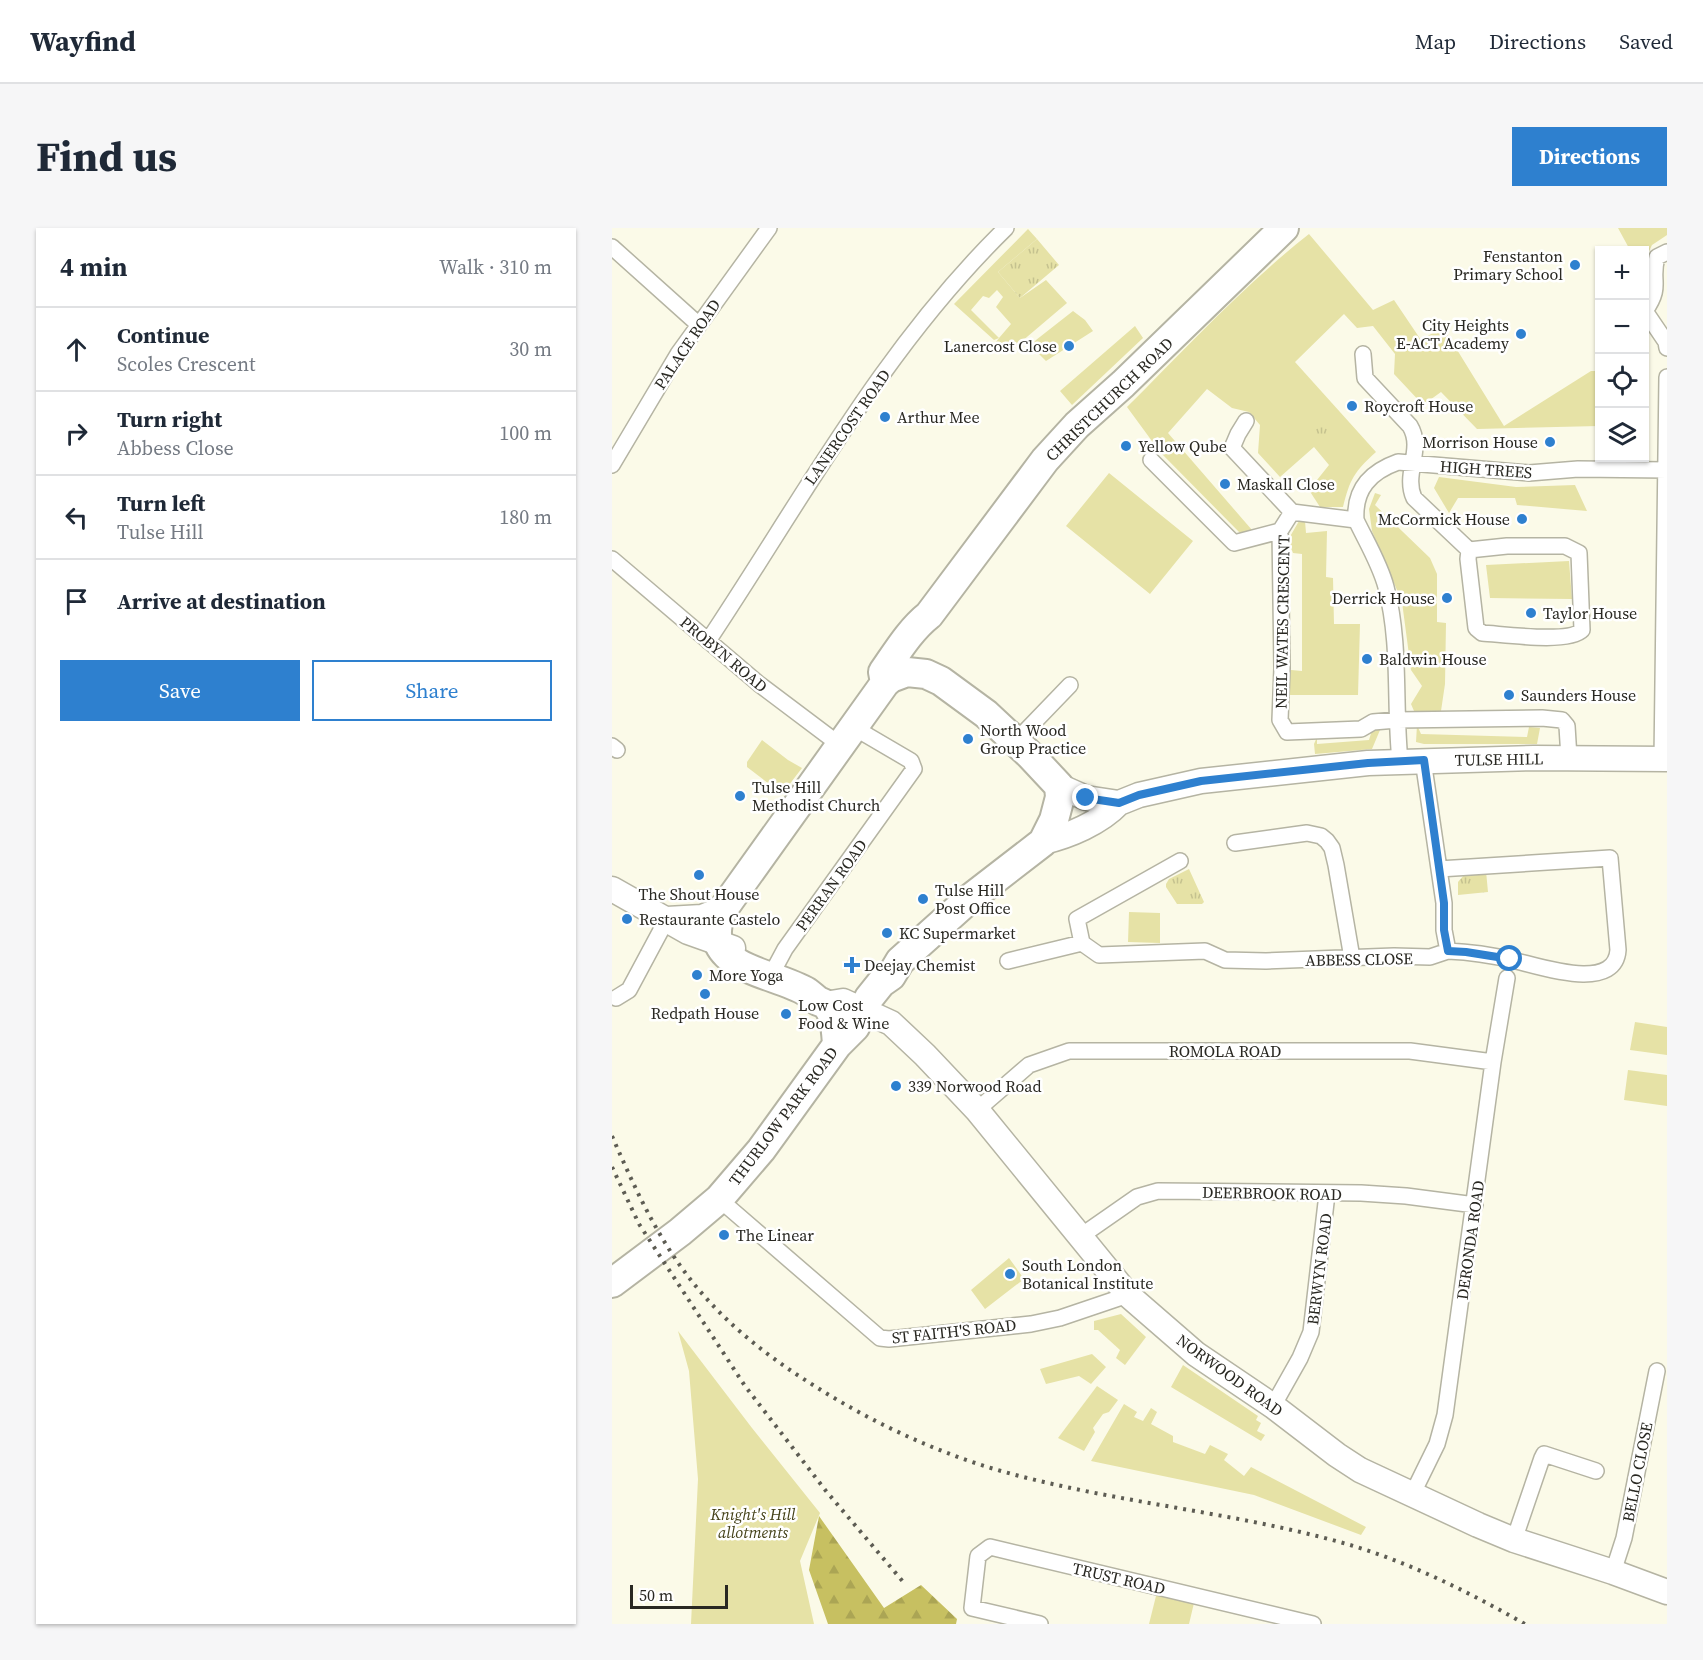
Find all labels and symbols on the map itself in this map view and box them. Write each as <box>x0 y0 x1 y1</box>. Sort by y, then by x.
place label: Fenstanton Primary School <box>1453 245 1563 285</box>
marker: Fenstanton Primary School <box>1568 258 1582 272</box>
street label: PALACE ROAD <box>649 295 725 393</box>
place label: City Heights E-ACT Academy <box>1396 314 1510 354</box>
marker: City Heights E-ACT Academy <box>1514 327 1528 341</box>
street label: CHRISTCHURCH ROAD <box>1040 332 1178 466</box>
place label: Lanercost Close <box>944 335 1057 357</box>
marker: Lanercost Close <box>1062 339 1076 353</box>
street label: LANERCOST ROAD <box>799 365 895 489</box>
place label: Roycroft House <box>1364 395 1473 417</box>
marker: Roycroft House <box>1345 399 1359 413</box>
place label: Arthur Mee <box>897 406 980 428</box>
marker: Arthur Mee <box>878 410 892 424</box>
place label: Morrison House <box>1422 431 1538 453</box>
place label: Yellow Qube <box>1138 435 1227 457</box>
marker: Morrison House <box>1543 435 1557 449</box>
marker: Yellow Qube <box>1119 439 1133 453</box>
street label: HIGH TREES <box>1439 455 1533 483</box>
place label: Maskall Close <box>1237 473 1335 495</box>
marker: Maskall Close <box>1218 477 1232 491</box>
place label: McCormick House <box>1378 508 1510 530</box>
marker: McCormick House <box>1515 512 1529 526</box>
street label: NEIL WATES CRESCENT <box>1269 534 1295 709</box>
place label: Derrick House <box>1332 587 1435 609</box>
marker: Derrick House <box>1440 591 1454 605</box>
place label: Taylor House <box>1543 602 1637 624</box>
marker: Taylor House <box>1524 606 1538 620</box>
street label: PROBYN ROAD <box>676 611 772 697</box>
place label: Baldwin House <box>1379 648 1487 670</box>
marker: Baldwin House <box>1360 652 1374 666</box>
place label: Saunders House <box>1521 684 1636 706</box>
marker: Saunders House <box>1502 688 1516 702</box>
place label: North Wood Group Practice <box>980 719 1086 759</box>
marker: North Wood Group Practice <box>961 732 975 746</box>
street label: TULSE HILL <box>1454 747 1544 771</box>
place label: Tulse Hill Methodist Church <box>752 776 881 816</box>
route end <box>1072 784 1098 810</box>
marker: Tulse Hill Methodist Church <box>733 789 747 803</box>
street label: PERRAN ROAD <box>790 835 872 935</box>
marker: The Shout House <box>692 868 706 882</box>
place label: Tulse Hill Post Office <box>935 879 1011 919</box>
place label: The Shout House <box>638 883 760 905</box>
marker: Tulse Hill Post Office <box>916 892 930 906</box>
place label: Restaurante Castelo <box>639 908 781 930</box>
marker: Restaurante Castelo <box>620 912 634 926</box>
place label: KC Supermarket <box>899 922 1016 944</box>
marker: KC Supermarket <box>880 926 894 940</box>
route start <box>1496 945 1522 971</box>
street label: ABBESS CLOSE <box>1305 947 1413 971</box>
place label: Deejay Chemist <box>864 954 976 976</box>
marker: Deejay Chemist <box>845 958 859 972</box>
place label: More Yoga <box>709 964 784 986</box>
marker: More Yoga <box>690 968 704 982</box>
marker: Redpath House <box>698 987 712 1001</box>
place label: Low Cost Food & Wine <box>798 994 889 1034</box>
place label: Redpath House <box>651 1002 759 1024</box>
marker: Low Cost Food & Wine <box>779 1007 793 1021</box>
street label: ROMOLA ROAD <box>1169 1040 1281 1062</box>
street label: THURLOW PARK ROAD <box>723 1042 843 1190</box>
place label: 339 Norwood Road <box>908 1075 1042 1097</box>
marker: 339 Norwood Road <box>889 1079 903 1093</box>
street label: DERONDA ROAD <box>1451 1179 1489 1301</box>
street label: DEERBROOK ROAD <box>1202 1181 1342 1205</box>
street label: BERWYN ROAD <box>1301 1212 1337 1326</box>
place label: The Linear <box>736 1224 814 1246</box>
marker: The Linear <box>717 1228 731 1242</box>
place label: South London Botanical Institute <box>1022 1254 1153 1294</box>
marker: South London Botanical Institute <box>1003 1267 1017 1281</box>
street label: ST FAITH'S ROAD <box>891 1314 1017 1348</box>
street label: NORWOOD ROAD <box>1172 1329 1288 1421</box>
street label: BELLO CLOSE <box>1617 1420 1658 1524</box>
park label: Knight's Hill allotments <box>709 1503 796 1543</box>
street label: TRUST ROAD <box>1070 1557 1168 1599</box>
scale bar <box>630 1582 728 1610</box>

